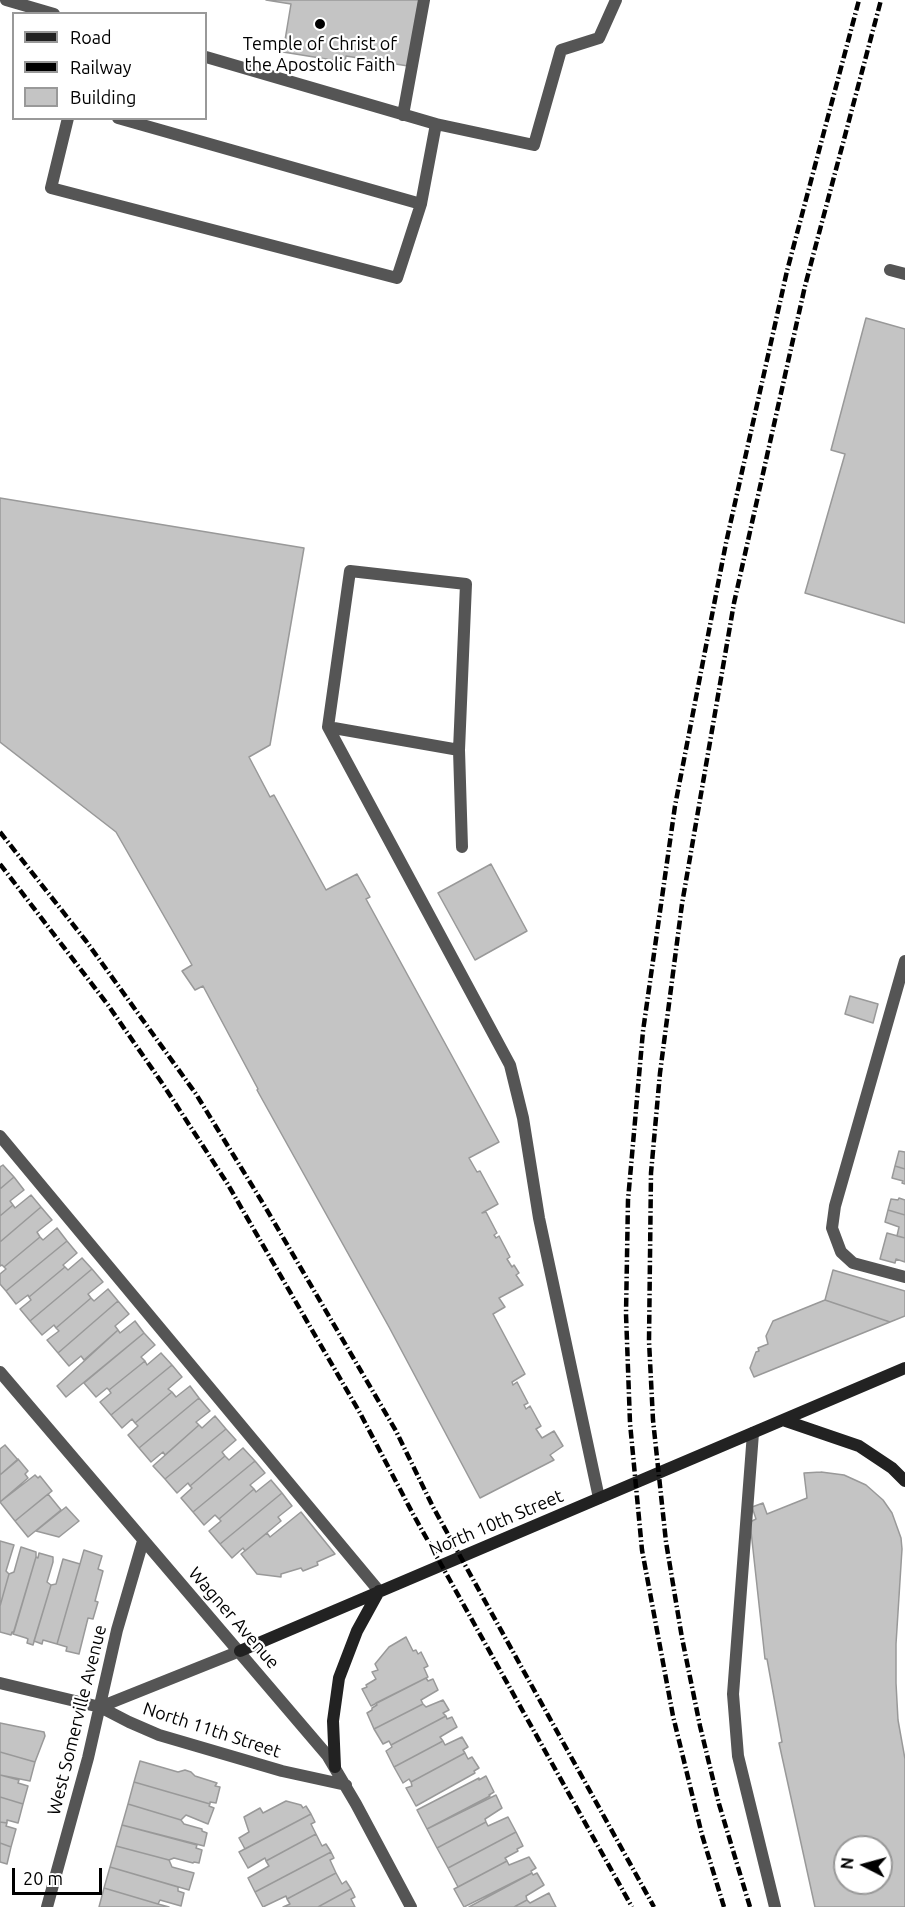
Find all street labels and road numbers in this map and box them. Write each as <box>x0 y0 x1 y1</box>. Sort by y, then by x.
street label: North 10th Street <box>426 1485 566 1561</box>
street label: Wagner Avenue <box>184 1563 284 1673</box>
street label: West Somerville Avenue <box>43 1623 111 1817</box>
street label: North 11th Street <box>140 1698 284 1762</box>

